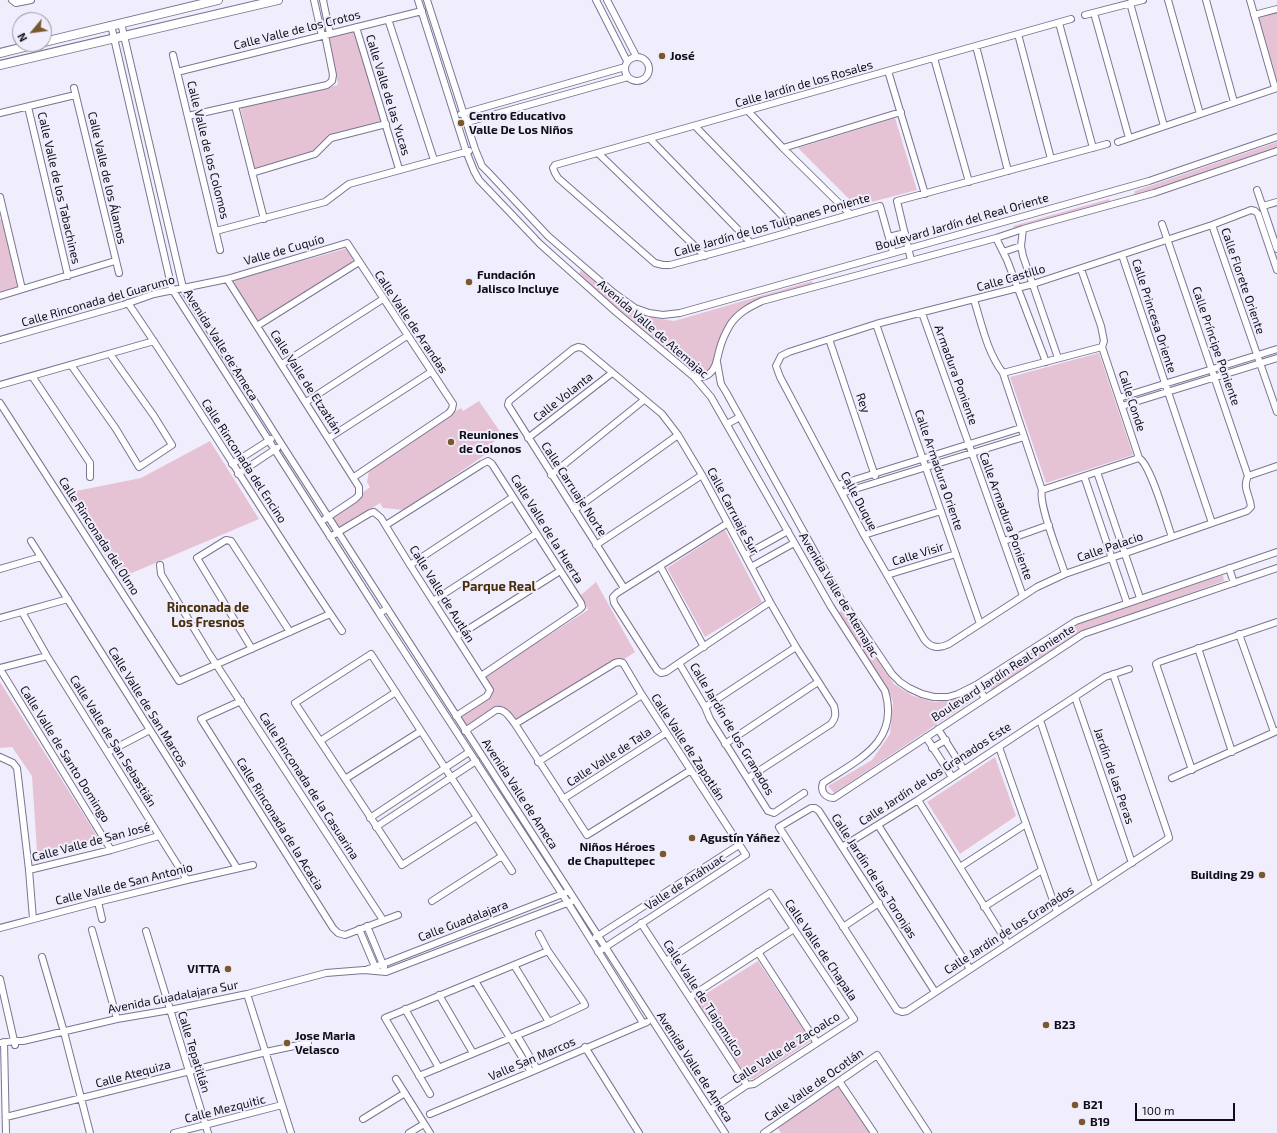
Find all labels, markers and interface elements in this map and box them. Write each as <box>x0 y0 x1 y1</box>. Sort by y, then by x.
street label: Calle Valle de los Crotos <box>232 7 362 53</box>
north arrow <box>12 12 52 52</box>
text: N <box>14 31 30 44</box>
street label: Calle Valle de las Yucas <box>363 33 413 157</box>
place label: José <box>670 49 695 63</box>
marker: José <box>657 51 667 61</box>
street label: Calle Jardín de los Rosales <box>733 57 875 111</box>
street label: Calle Valle de los Colomos <box>184 79 232 221</box>
place label: Centro Educativo Valle De Los Niños <box>469 109 573 137</box>
street label: Calle Valle de los Tabachines <box>34 110 84 266</box>
street label: Calle Valle de los Álamos <box>85 110 129 246</box>
marker: Centro Educativo Valle De Los Niños <box>456 118 466 128</box>
street label: Calle Jardín de los Tulipanes Poniente <box>672 190 872 260</box>
street label: Boulevard Jardín del Real Oriente <box>874 190 1050 254</box>
street label: Calle Florete Oriente <box>1218 226 1268 336</box>
street label: Valle de Cuquío <box>242 232 326 268</box>
street label: Calle Princesa Oriente <box>1129 257 1179 375</box>
street label: Calle Castillo <box>975 261 1047 295</box>
street label: Calle Valle de Arandas <box>371 268 451 376</box>
place label: Fundación Jalisco Incluye <box>477 268 559 296</box>
street label: Calle Rinconada del Guarumo <box>20 272 176 330</box>
marker: Fundación Jalisco Incluye <box>464 277 474 287</box>
street label: Avenida Valle de Atemajac <box>594 277 712 381</box>
street label: Calle Príncipe Poniente <box>1189 285 1243 407</box>
street label: Avenida Valle de Ameca <box>181 287 261 403</box>
street label: Armadura Poniente <box>931 323 981 427</box>
street label: Calle Valle de Etzatlán <box>267 327 345 437</box>
street label: Calle Volanta <box>530 369 596 425</box>
street label: Calle Conde <box>1115 369 1149 433</box>
street label: Rey <box>853 391 873 415</box>
street label: Calle Rinconada del Encino <box>198 396 290 526</box>
street label: Calle Armadura Oriente <box>912 408 966 532</box>
place label: Reuniones de Colonos <box>459 428 521 456</box>
marker: Reuniones de Colonos <box>446 437 456 447</box>
street label: Calle Carruaje Norte <box>538 439 610 539</box>
street label: Calle Armadura Poniente <box>976 450 1036 582</box>
street label: Calle Carruaje Sur <box>704 465 762 557</box>
street label: Calle Duque <box>837 469 881 533</box>
street label: Calle Valle de la Huerta <box>508 472 586 586</box>
street label: Calle Rinconada del Olmo <box>55 474 143 598</box>
street label: Calle Palacio <box>1075 529 1145 565</box>
street label: Avenida Valle de Atemajac <box>796 530 882 660</box>
street label: Calle Visir <box>890 539 946 569</box>
street label: Calle Valle de Autlán <box>406 543 478 645</box>
district label: Parque Real <box>462 579 536 595</box>
district label: Rinconada de Los Fresnos <box>167 600 249 631</box>
street label: Boulevard Jardín Real Poniente <box>929 621 1077 725</box>
street label: Calle Valle de San Marcos <box>105 644 191 770</box>
street label: Calle Jardín de los Granados <box>687 660 777 798</box>
street label: Calle Valle de San Sebastián <box>67 673 159 809</box>
street label: Calle Valle de Santo Domingo <box>17 683 113 825</box>
street label: Calle Valle de Zapotlán <box>648 691 728 803</box>
street label: Calle Rinconada de la Casuarina <box>256 710 362 862</box>
street label: Calle Jardín de los Granados Este <box>856 719 1014 829</box>
street label: Calle Valle de Tala <box>564 724 654 790</box>
street label: Jardín de las Peras <box>1091 726 1137 826</box>
street label: Avenida Valle de Ameca <box>479 736 561 852</box>
street label: Calle Rinconada de la Acacia <box>233 755 327 893</box>
street label: Calle Jardín de las Toronjas <box>828 811 920 941</box>
street label: Calle Valle de San José <box>30 819 152 865</box>
place label: Agustín Yáñez <box>700 831 780 845</box>
marker: Agustín Yáñez <box>687 833 697 843</box>
place label: Niños Héroes de Chapultepec <box>568 840 655 868</box>
marker: Niños Héroes de Chapultepec <box>658 849 668 859</box>
street label: Valle de Anáhuac <box>642 851 728 913</box>
street label: Calle Valle de San Antonio <box>54 860 194 908</box>
place label: Building 29 <box>1191 868 1254 882</box>
marker: Building 29 <box>1257 870 1267 880</box>
street label: Calle Jardín de los Granados <box>941 883 1077 977</box>
street label: Calle Valle de Chapala <box>782 896 860 1004</box>
street label: Calle Guadalajara <box>416 897 510 945</box>
street label: Calle Valle de Tlajomulco <box>660 937 746 1059</box>
place label: VITTA <box>187 962 220 976</box>
marker: VITTA <box>223 964 233 974</box>
street label: Avenida Guadalajara Sur <box>107 977 239 1017</box>
street label: Calle Tepatitlán <box>175 1009 213 1095</box>
street label: Avenida Valle de Ameca <box>654 1009 736 1125</box>
street label: Calle Valle de Zacoalco <box>730 1009 842 1087</box>
place label: B23 <box>1054 1018 1075 1032</box>
marker: B23 <box>1041 1020 1051 1030</box>
place label: Jose Maria Velasco <box>295 1029 355 1057</box>
street label: Valle San Marcos <box>486 1034 578 1084</box>
marker: Jose Maria Velasco <box>282 1038 292 1048</box>
street label: Calle Valle de Ocotlán <box>762 1045 866 1125</box>
street label: Calle Atequiza <box>94 1057 172 1091</box>
street label: Calle Mezquitic <box>183 1092 267 1126</box>
scale bar <box>1137 1095 1237 1121</box>
place label: B21 <box>1083 1098 1103 1112</box>
marker: B21 <box>1070 1100 1080 1110</box>
text: 100 m <box>1142 1103 1174 1117</box>
place label: B19 <box>1090 1115 1110 1129</box>
marker: B19 <box>1077 1117 1087 1127</box>

